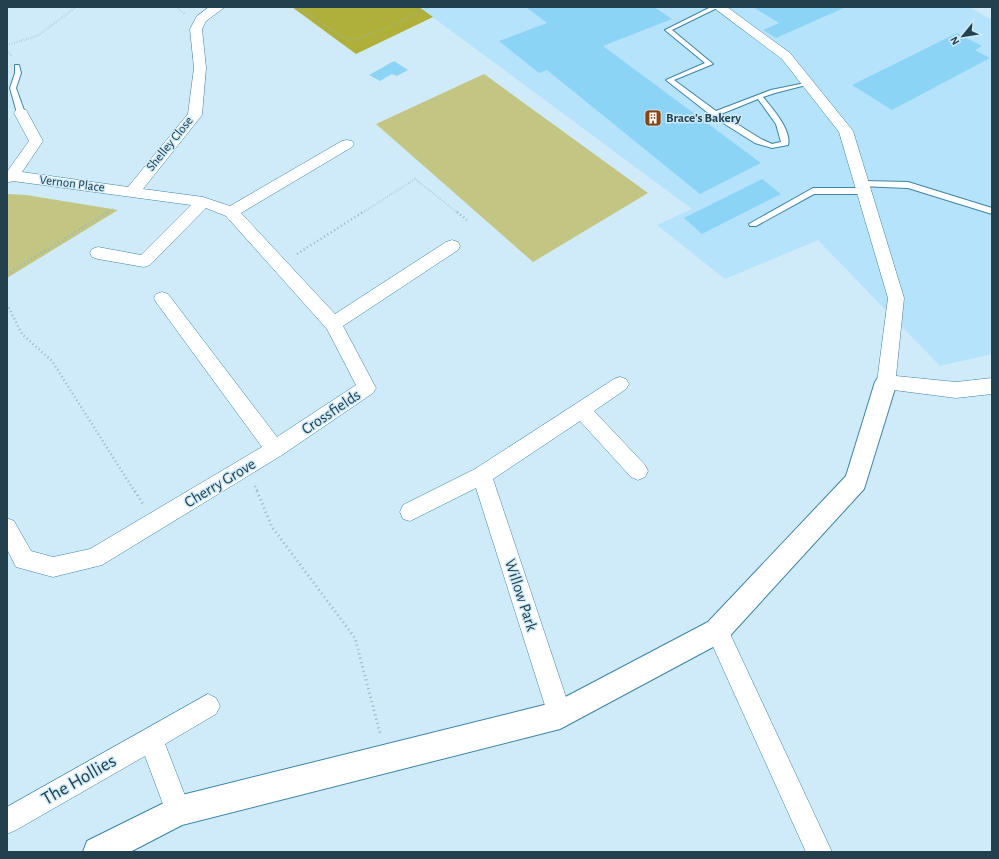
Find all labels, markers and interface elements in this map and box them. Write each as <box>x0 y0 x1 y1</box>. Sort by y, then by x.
north arrow <box>943 16 983 56</box>
text: N <box>948 35 961 47</box>
building icon: Brace's Bakery <box>643 108 663 128</box>
place label: Brace's Bakery <box>666 112 741 125</box>
street label: Shelley Close <box>144 114 196 174</box>
street label: Vernon Place <box>39 174 105 194</box>
street label: Crossfields <box>299 387 363 437</box>
street label: Cherry Grove <box>182 456 259 511</box>
street label: Willow Park <box>502 557 540 634</box>
street label: The Hollies <box>38 751 120 809</box>

